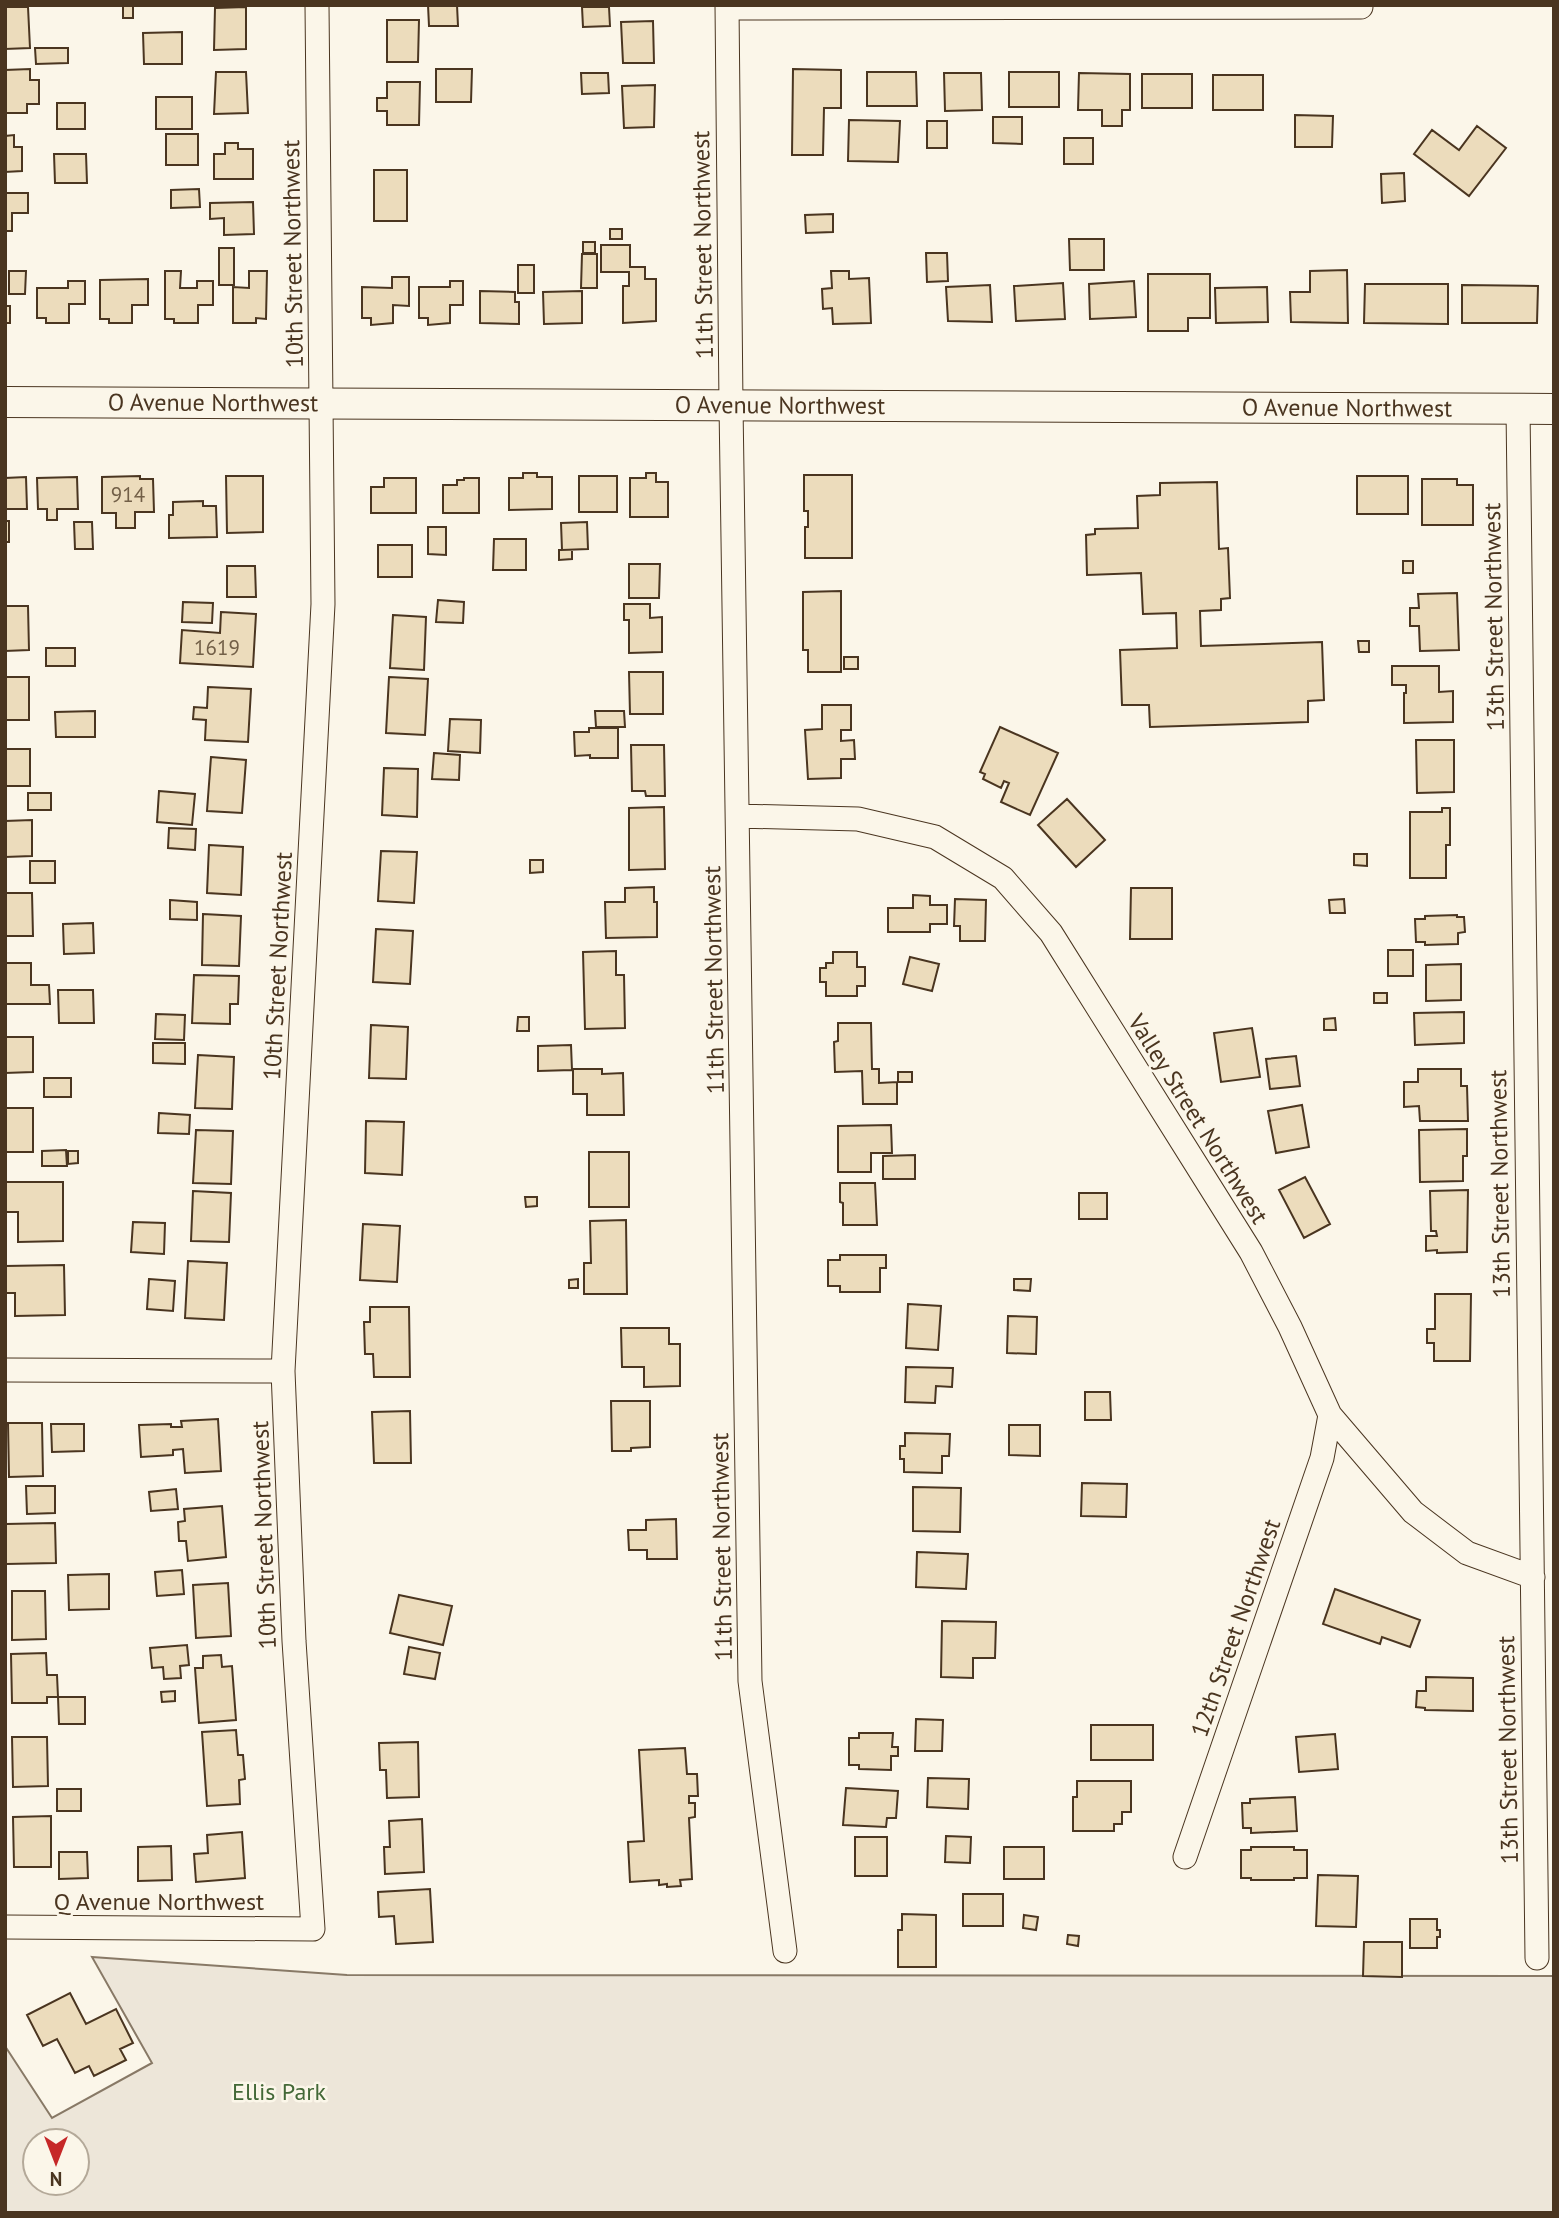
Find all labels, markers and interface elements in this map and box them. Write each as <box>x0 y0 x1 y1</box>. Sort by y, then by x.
street label: 11th Street Northwest <box>685 130 720 360</box>
street label: 10th Street Northwest <box>275 139 310 369</box>
street label: O Avenue Northwest <box>108 386 318 418</box>
street label: O Avenue Northwest <box>675 389 885 421</box>
street label: O Avenue Northwest <box>1242 392 1452 424</box>
house number: 914 <box>111 481 145 508</box>
street label: 13th Street Northwest <box>1476 502 1511 732</box>
house number: 1619 <box>194 634 240 661</box>
street label: 10th Street Northwest <box>256 851 299 1081</box>
street label: 11th Street Northwest <box>696 865 731 1095</box>
street label: Valley Street Northwest <box>1121 1007 1276 1229</box>
street label: 13th Street Northwest <box>1482 1069 1517 1299</box>
street label: 10th Street Northwest <box>244 1420 283 1650</box>
street label: 11th Street Northwest <box>704 1432 739 1662</box>
street label: 12th Street Northwest <box>1184 1515 1287 1741</box>
street label: 13th Street Northwest <box>1490 1635 1525 1865</box>
street label: Q Avenue Northwest <box>54 1886 264 1917</box>
park label: Ellis Park <box>232 2076 326 2107</box>
north arrow <box>21 2127 91 2197</box>
text: N <box>50 2167 62 2191</box>

